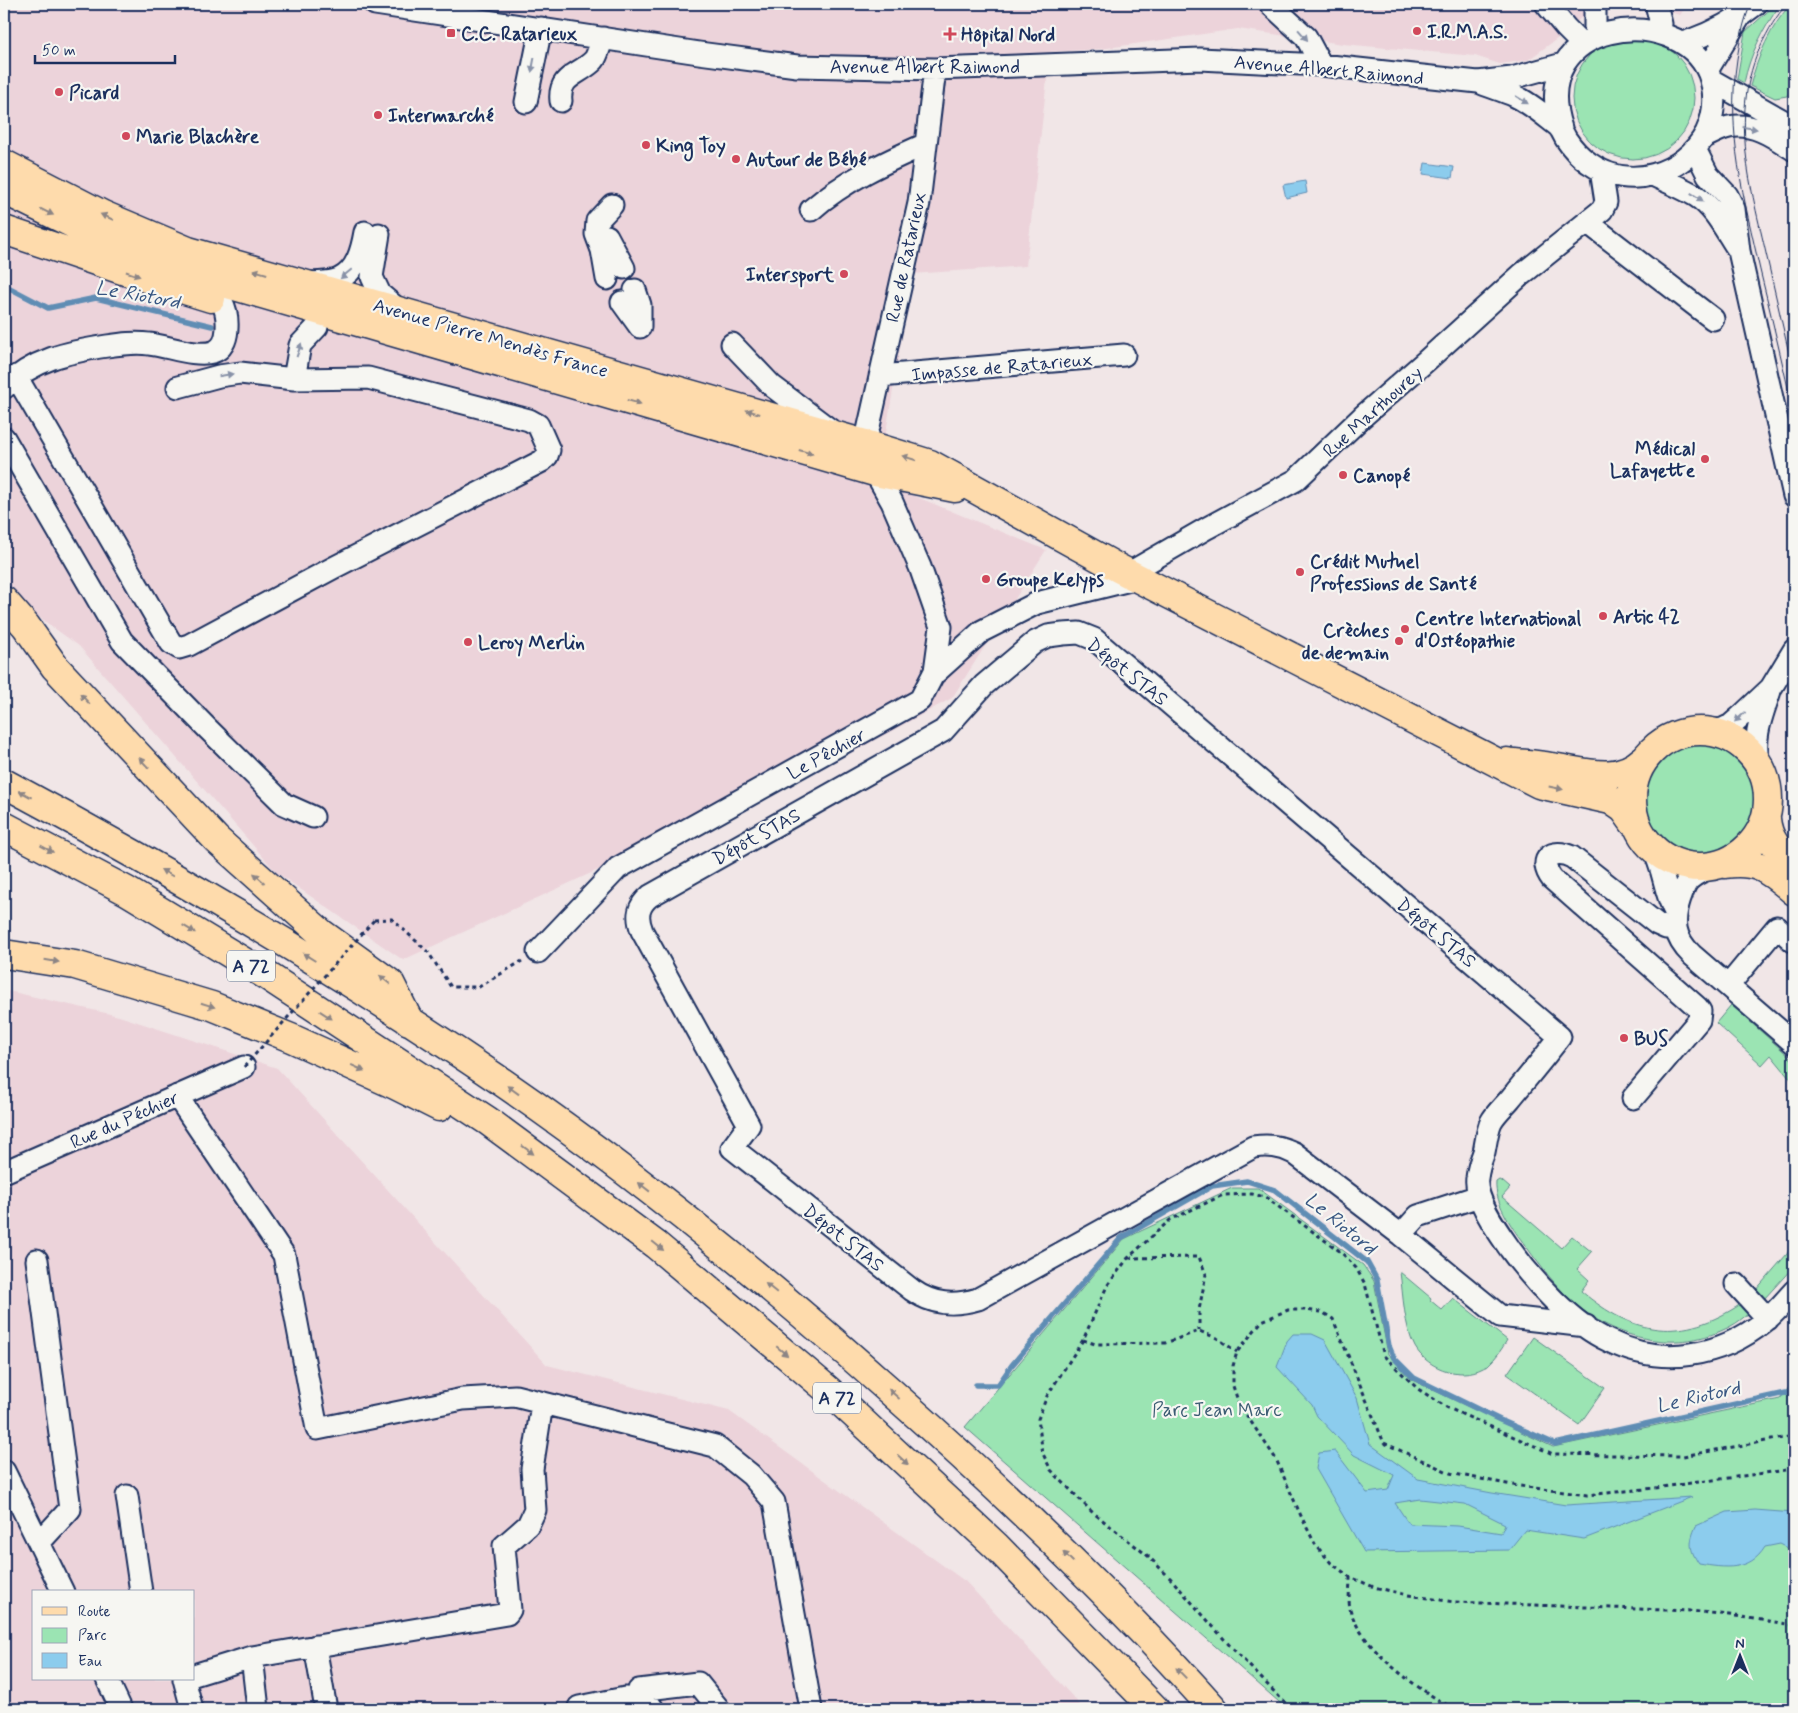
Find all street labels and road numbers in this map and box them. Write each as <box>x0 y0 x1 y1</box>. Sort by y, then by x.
street label: Avenue Albert Raimond <box>1233 50 1425 91</box>
street label: Avenue Albert Raimond <box>830 55 1020 80</box>
street label: Rue de Ratarieux <box>880 190 932 325</box>
street label: Avenue Pierre Mendès France <box>370 293 611 384</box>
street label: Impasse de Ratarieux <box>910 347 1094 388</box>
street label: Rue Marthourey <box>1318 361 1428 464</box>
street label: Dépôt STAS <box>1081 632 1173 712</box>
street label: Le Pêchier <box>783 722 870 786</box>
street label: Dépôt STAS <box>708 803 805 872</box>
street label: Dépôt STAS <box>1391 892 1481 974</box>
road number: A 72 <box>227 950 275 981</box>
street label: Rue du Péchier <box>66 1085 183 1155</box>
street label: Dépôt STAS <box>797 1198 889 1278</box>
road number: A 72 <box>813 1382 861 1414</box>

